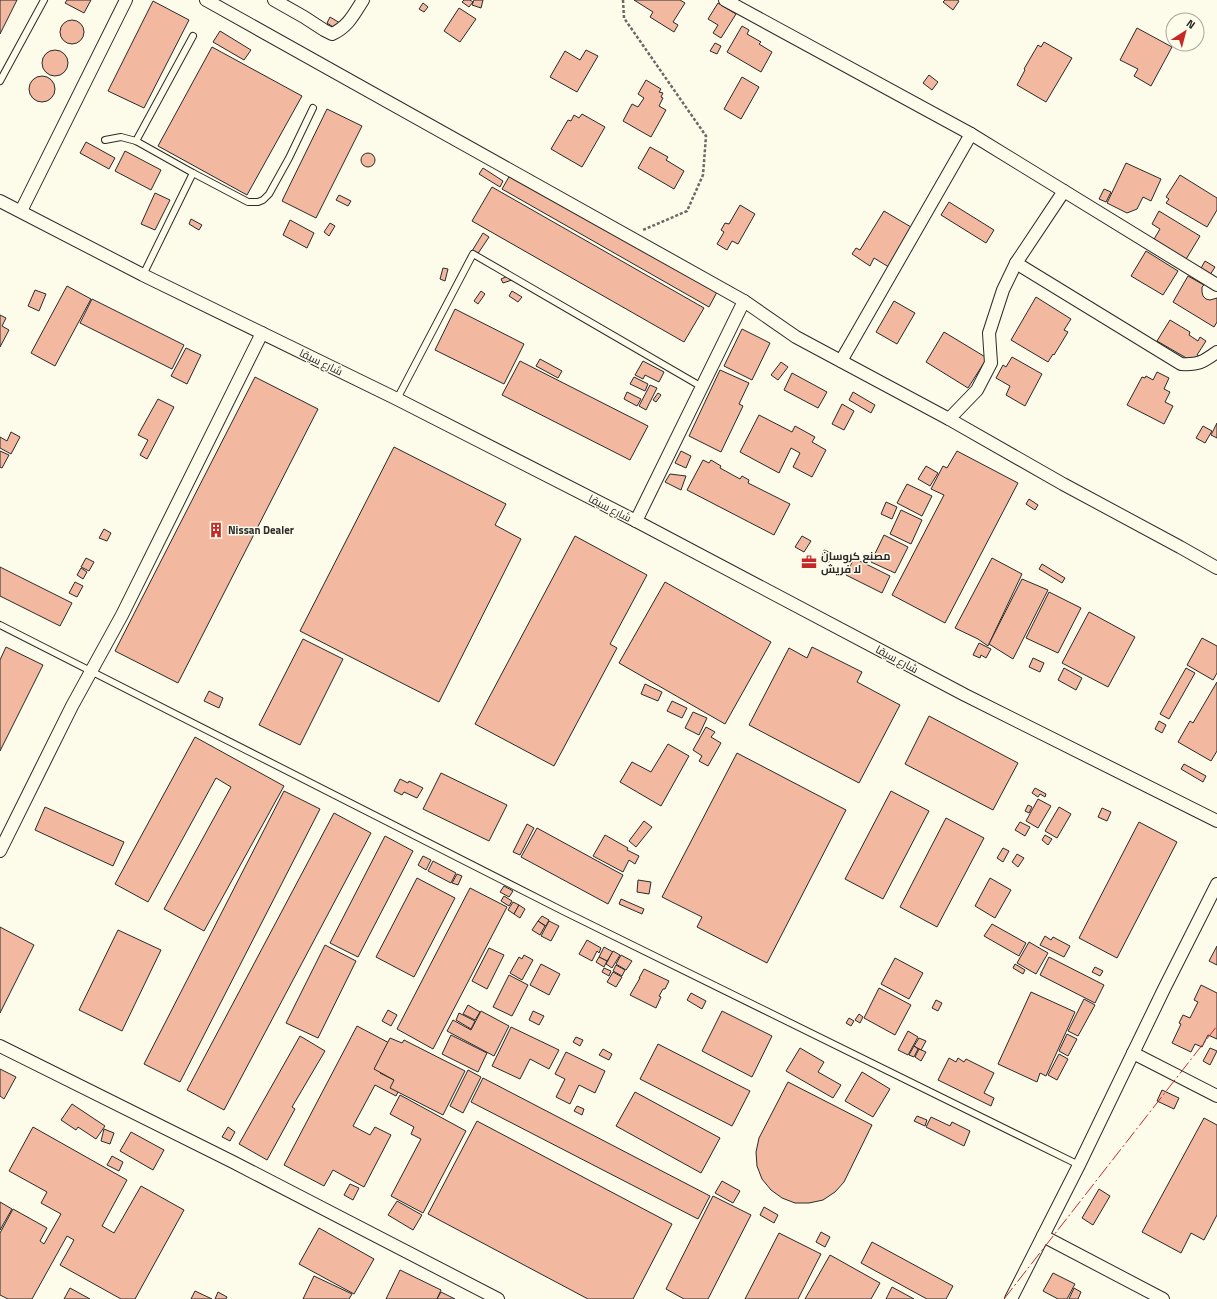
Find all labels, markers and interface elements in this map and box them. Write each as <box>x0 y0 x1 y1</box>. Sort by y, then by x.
north arrow <box>1165 12 1205 52</box>
text: N <box>1183 15 1199 33</box>
street label: شارع سيقا <box>297 345 345 379</box>
street label: شارع سيقا <box>586 490 634 526</box>
building icon: Nissan Dealer <box>207 521 225 539</box>
place label: Nissan Dealer <box>228 522 294 538</box>
place label: مصنع كروسان لا فريش <box>821 548 891 577</box>
office icon: مصنع كروسان لا فريش <box>800 553 818 571</box>
street label: شارع سيقا <box>873 641 921 677</box>

